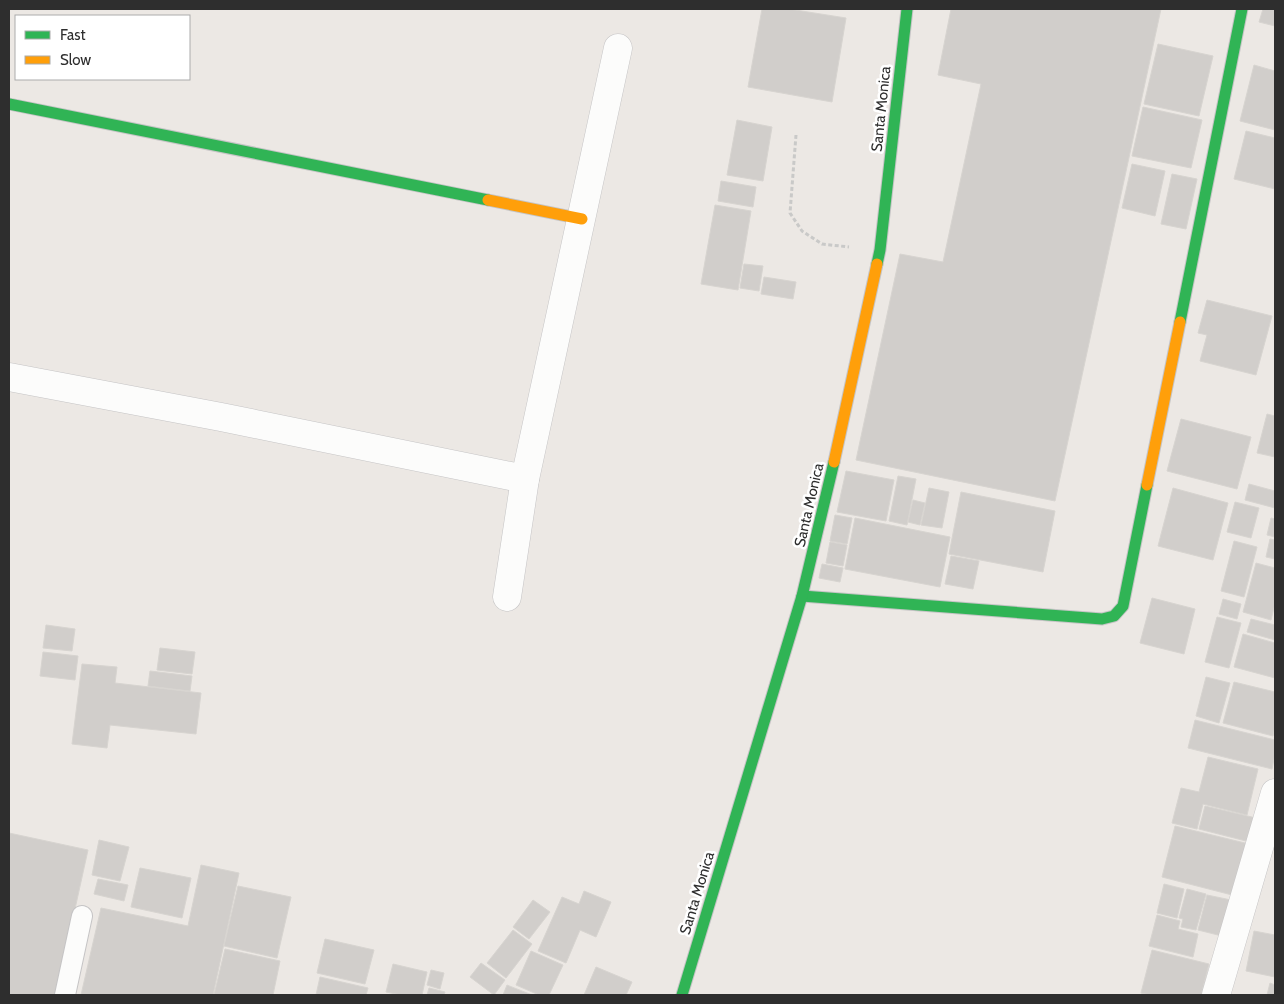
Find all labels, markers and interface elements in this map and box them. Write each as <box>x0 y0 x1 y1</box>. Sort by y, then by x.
legend <box>15 15 190 80</box>
text: Fast <box>60 26 85 44</box>
text: Slow <box>60 51 91 69</box>
street label: Santa Monica <box>868 65 895 153</box>
street label: Santa Monica <box>791 460 828 549</box>
street label: Santa Monica <box>676 849 718 937</box>

